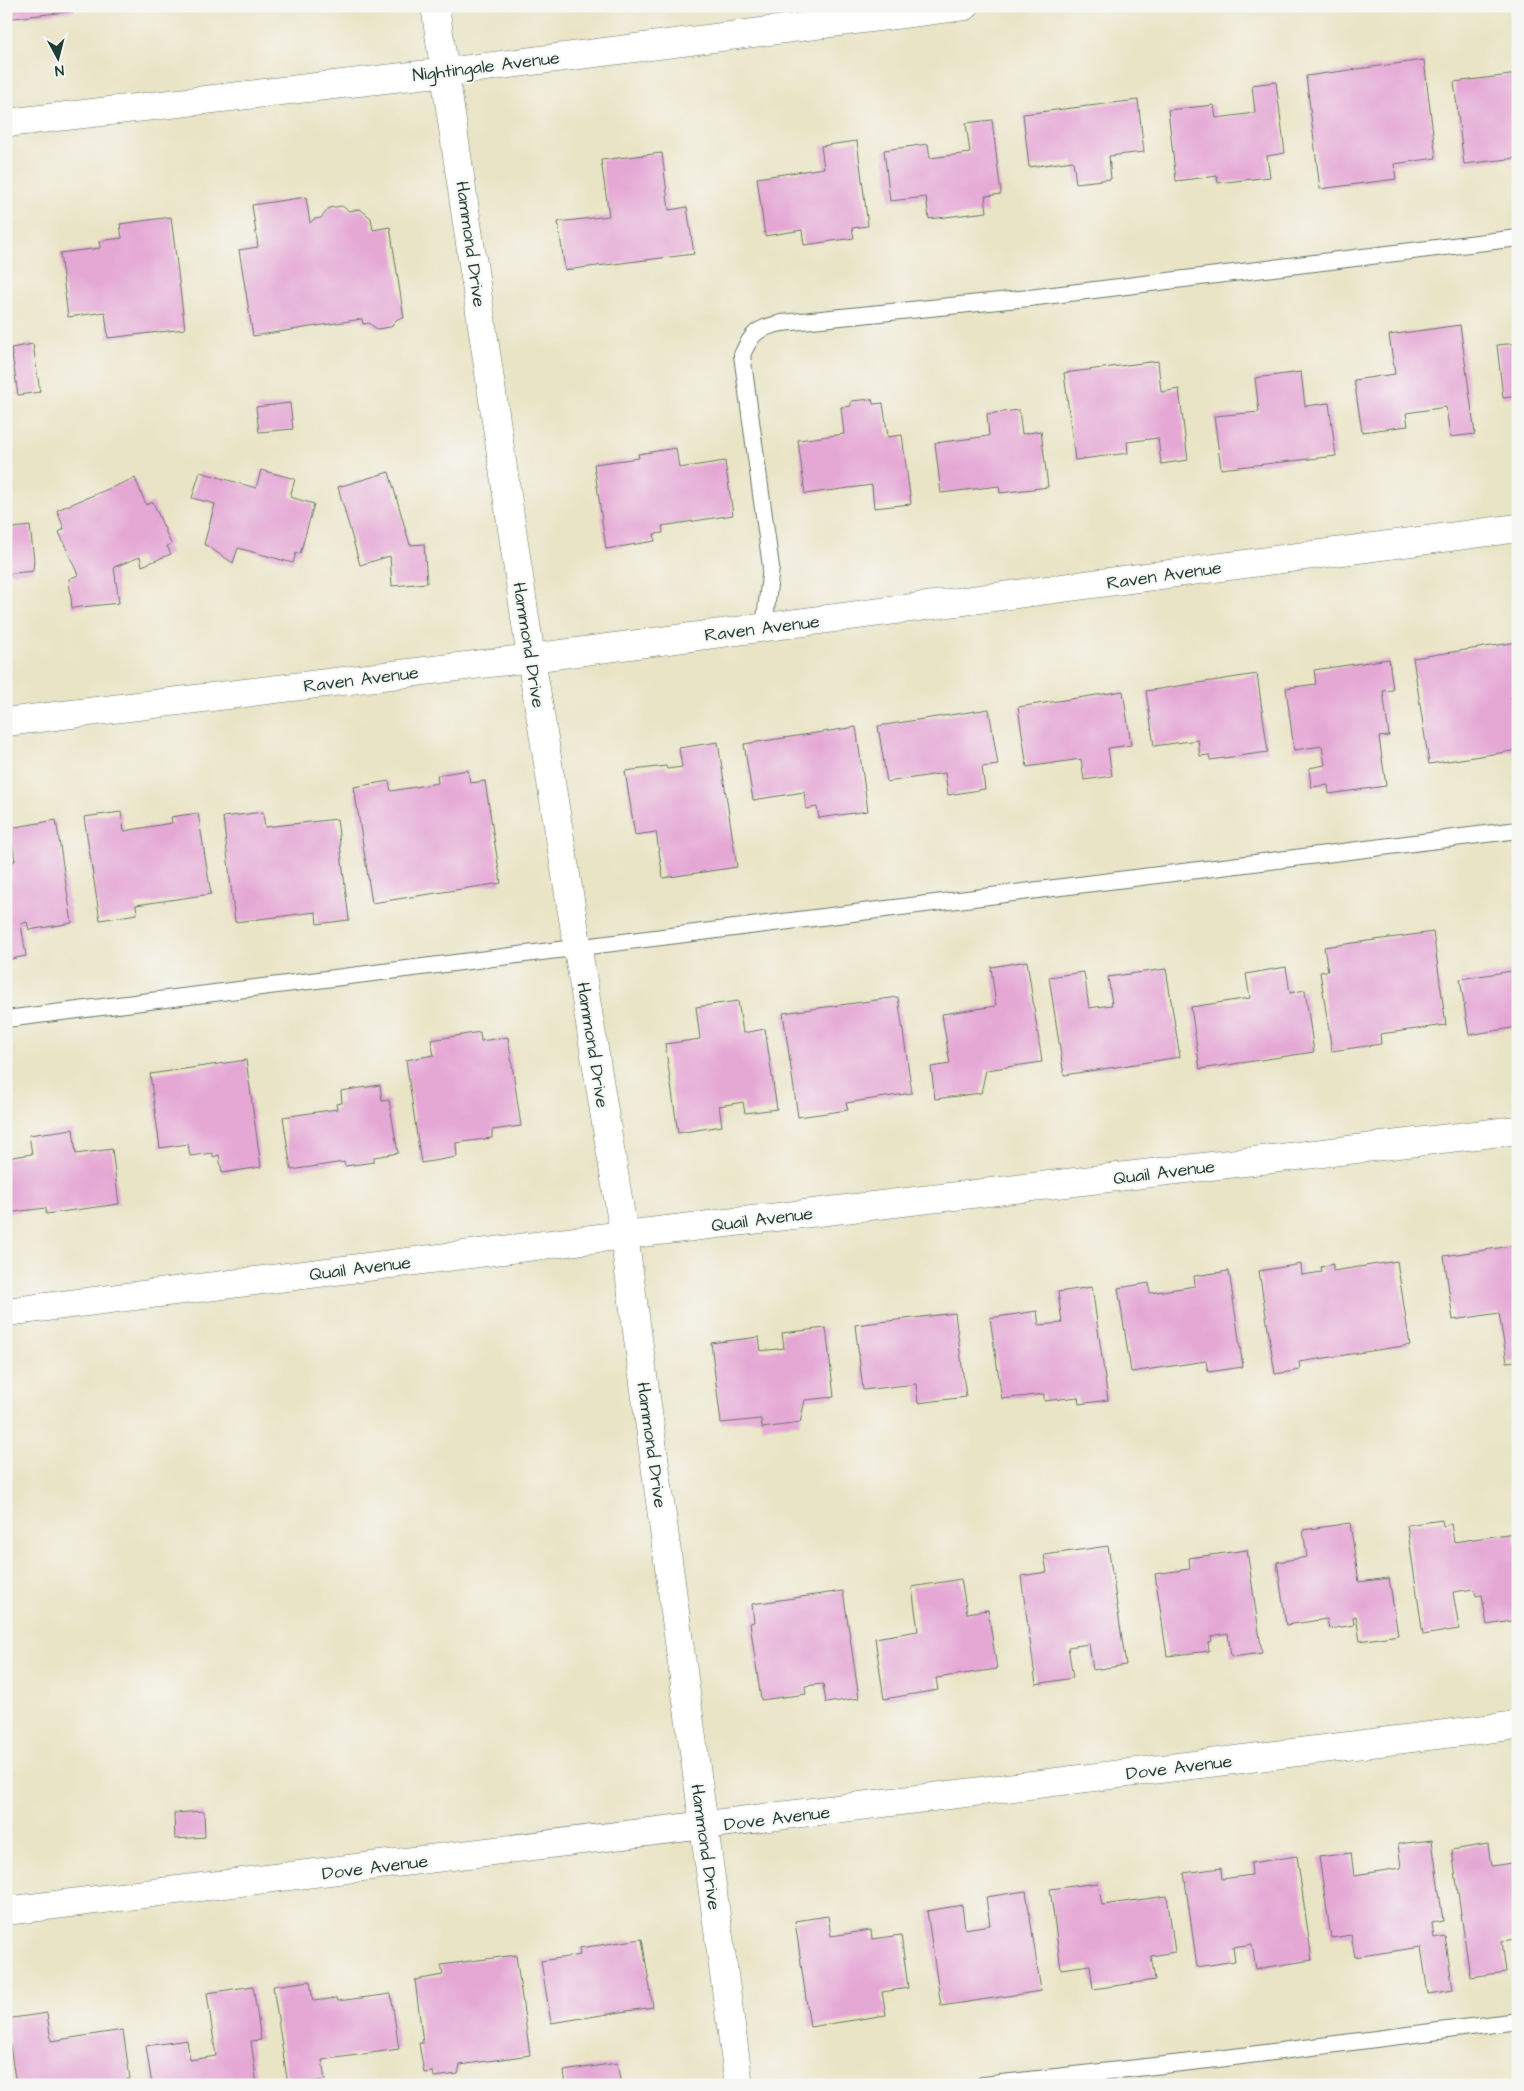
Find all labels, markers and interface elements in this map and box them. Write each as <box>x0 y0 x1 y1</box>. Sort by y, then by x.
north arrow <box>32 32 82 82</box>
street label: Nightingale Avenue <box>411 45 561 89</box>
text: N <box>54 59 65 80</box>
street label: Hammond Drive <box>449 179 492 309</box>
street label: Raven Avenue <box>1105 555 1223 596</box>
street label: Hammond Drive <box>506 580 551 710</box>
street label: Raven Avenue <box>703 609 821 648</box>
street label: Raven Avenue <box>302 660 420 699</box>
street label: Hammond Drive <box>570 980 615 1110</box>
street label: Quail Avenue <box>1112 1154 1217 1191</box>
street label: Quail Avenue <box>710 1201 815 1238</box>
street label: Quail Avenue <box>308 1250 413 1287</box>
street label: Hammond Drive <box>630 1380 673 1510</box>
street label: Dove Avenue <box>1125 1749 1234 1786</box>
street label: Hammond Drive <box>684 1782 727 1912</box>
street label: Dove Avenue <box>723 1800 832 1837</box>
street label: Dove Avenue <box>321 1849 430 1886</box>

